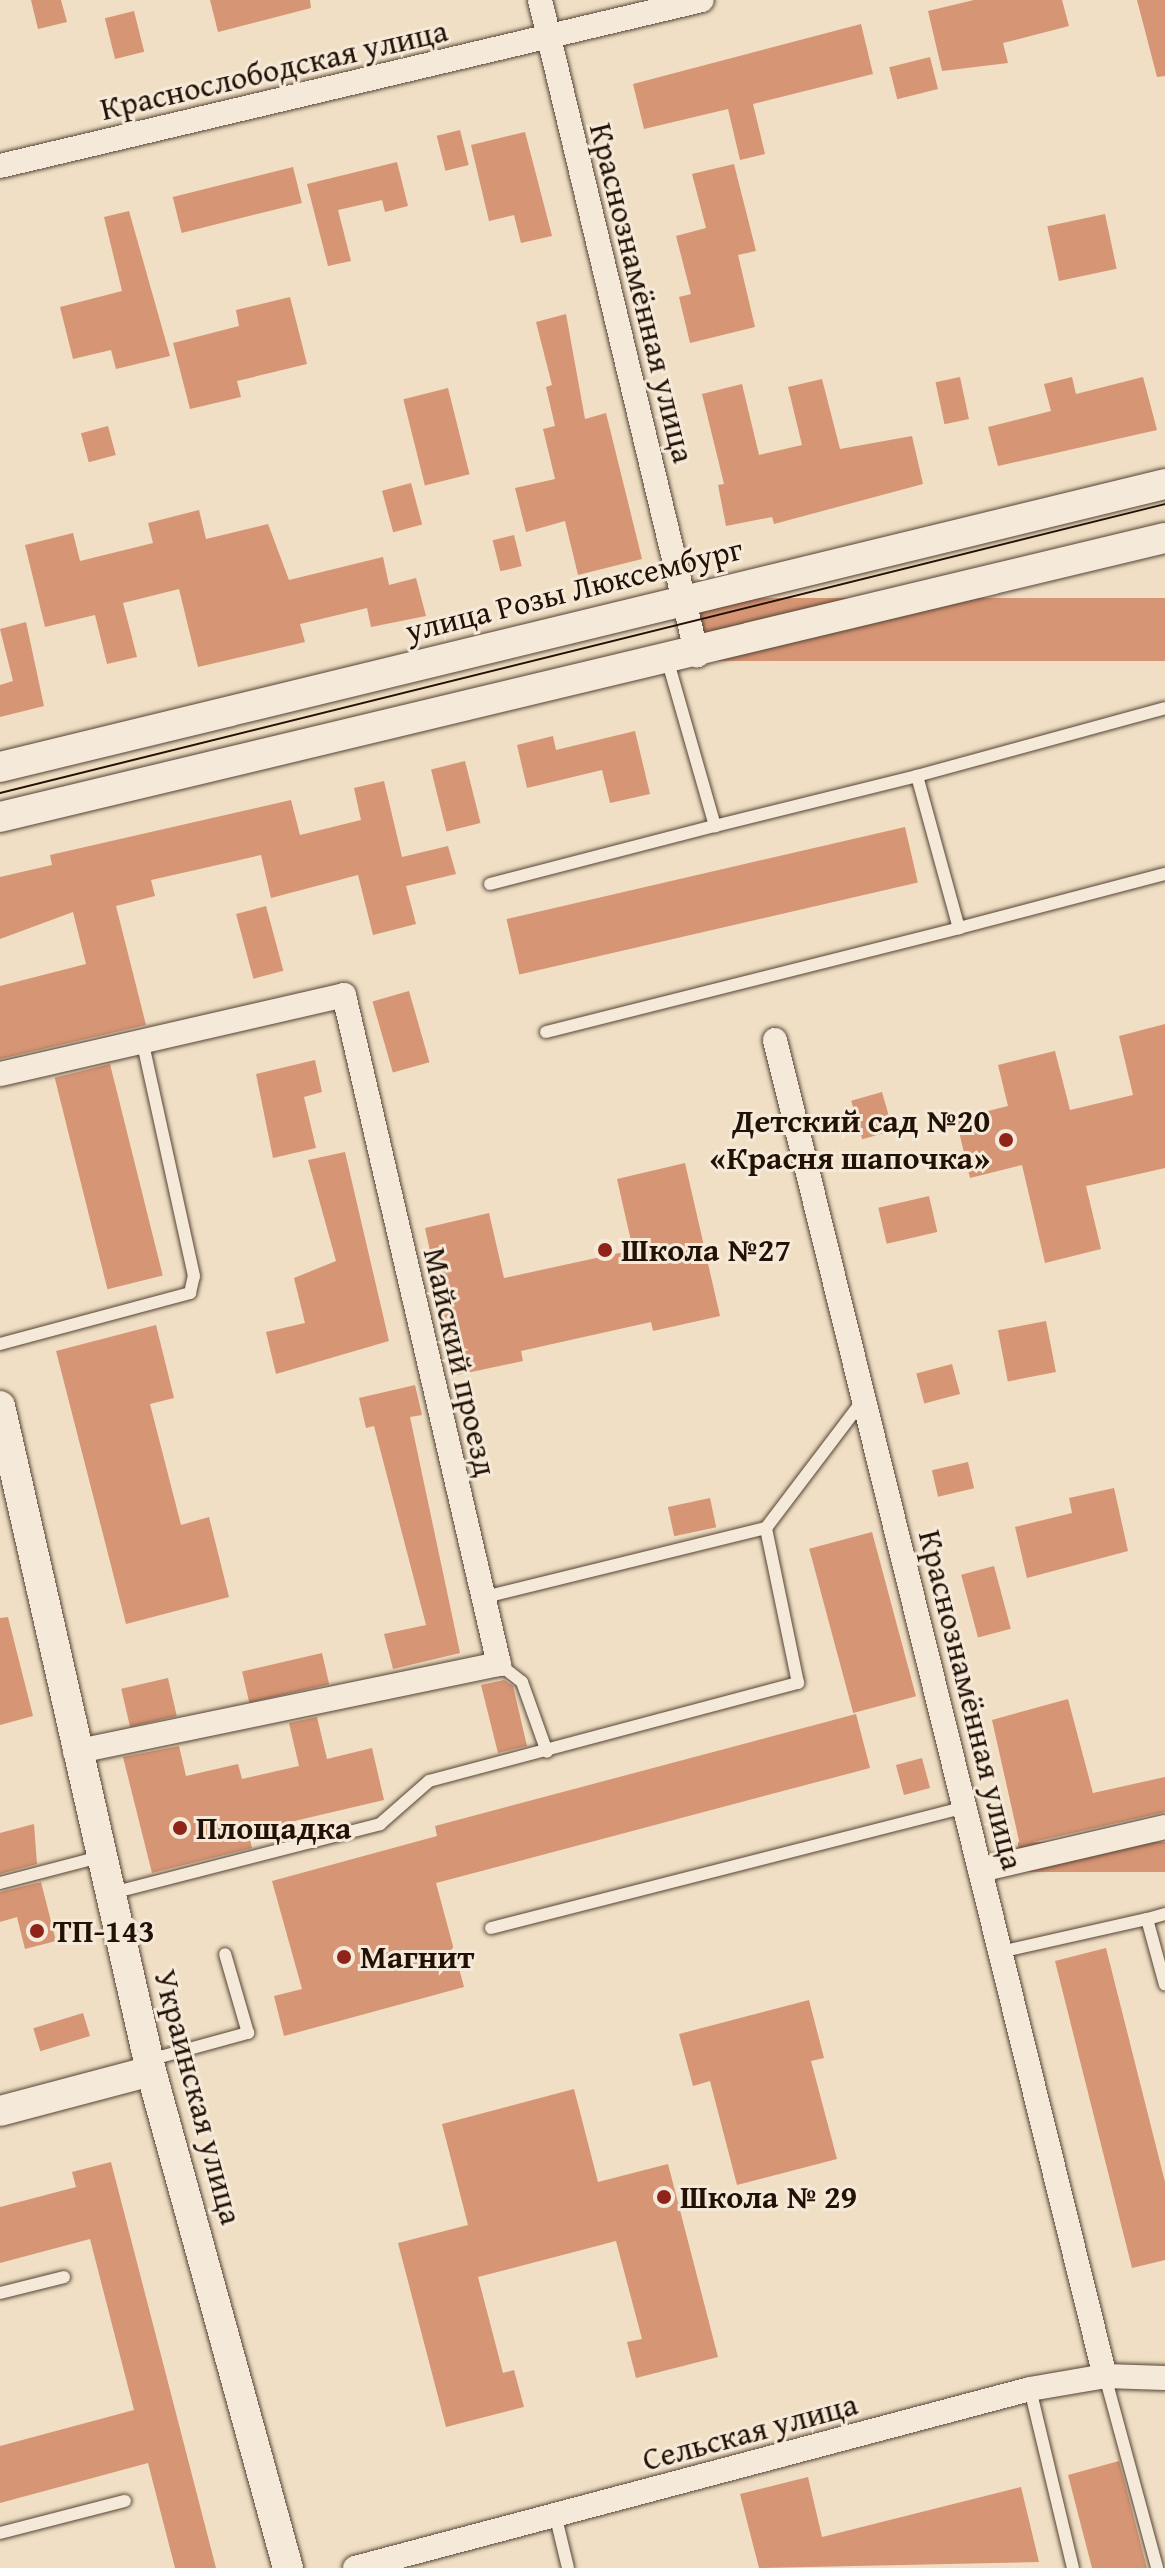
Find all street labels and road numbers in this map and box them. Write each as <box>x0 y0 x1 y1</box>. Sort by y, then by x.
street label: Краснослободская улица <box>97 11 451 129</box>
street label: Краснознамённая улица <box>581 119 703 467</box>
street label: улица Розы Люксембург <box>401 530 747 650</box>
street label: Майский проезд <box>415 1244 505 1480</box>
street label: Краснознамённая улица <box>910 1526 1032 1874</box>
street label: Украинская улица <box>146 1965 250 2229</box>
street label: Сельская улица <box>638 2385 862 2479</box>

